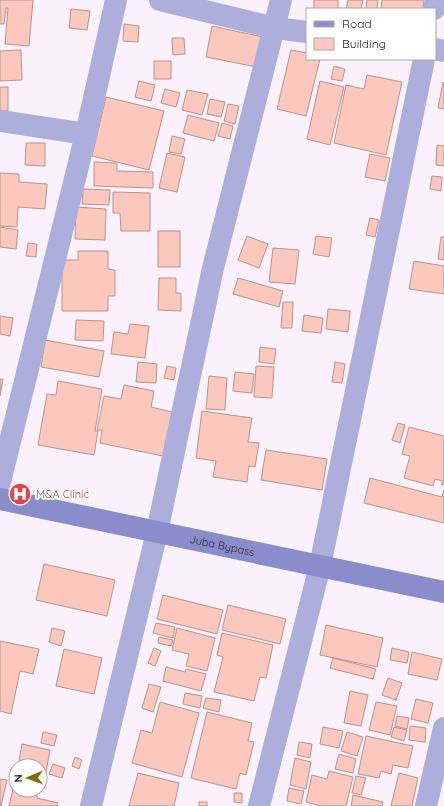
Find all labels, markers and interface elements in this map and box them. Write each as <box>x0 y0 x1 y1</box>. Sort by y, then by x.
legend <box>306 8 436 60</box>
text: Road <box>342 16 372 31</box>
text: Building <box>342 36 386 51</box>
hospital icon: M&A Clinic <box>7 481 33 507</box>
place label: M&A Clinic <box>36 487 89 501</box>
street label: Juba Bypass <box>188 532 256 559</box>
north arrow <box>8 758 48 798</box>
text: N <box>11 774 25 783</box>

